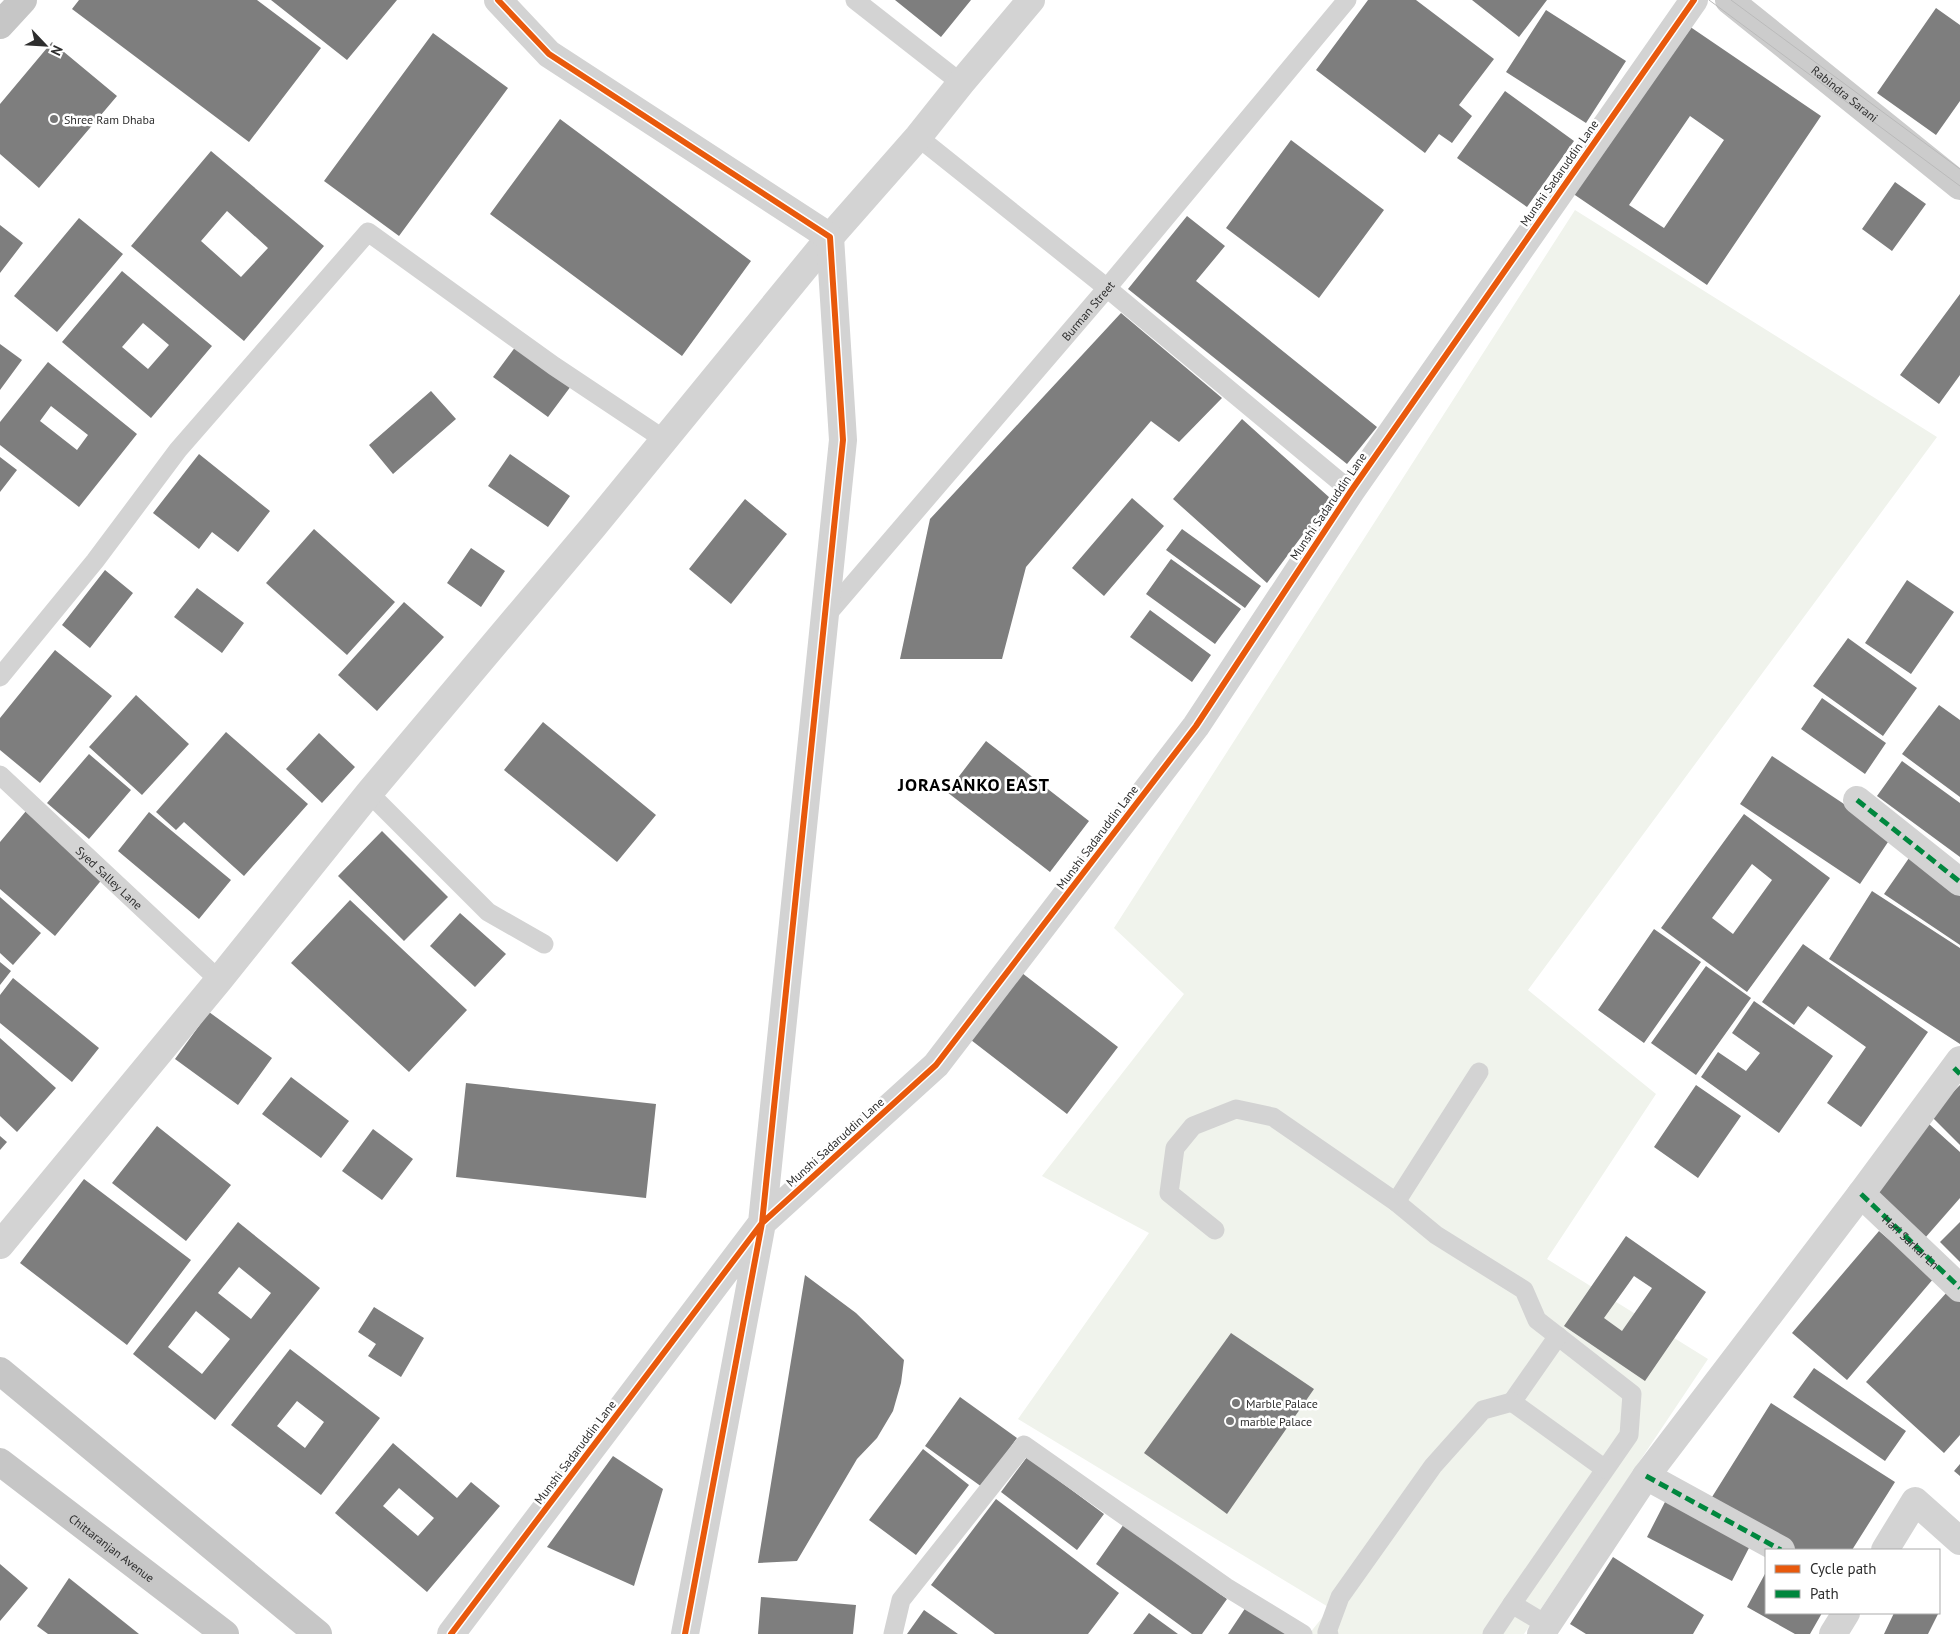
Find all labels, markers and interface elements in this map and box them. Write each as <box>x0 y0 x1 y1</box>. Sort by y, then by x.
north arrow <box>20 20 70 70</box>
text: N <box>47 43 67 58</box>
street label: Rabindra Sarani <box>1809 62 1881 125</box>
place label: Shree Ram Dhaba <box>64 112 155 127</box>
marker: Shree Ram Dhaba <box>48 113 60 125</box>
street label: Munshi Sadaruddin Lane <box>1517 117 1601 229</box>
street label: Burman Street <box>1058 278 1117 343</box>
street label: Munshi Sadaruddin Lane <box>1286 449 1370 563</box>
district label: JORASANKO EAST <box>897 773 1050 796</box>
street label: Munshi Sadaruddin Lane <box>1053 782 1141 892</box>
street label: Syed Salley Lane <box>73 843 146 912</box>
street label: Munshi Sadaruddin Lane <box>783 1094 887 1190</box>
street label: Hari Sarkar Ln <box>1880 1211 1943 1272</box>
place label: Marble Palace <box>1246 1396 1318 1411</box>
street label: Munshi Sadaruddin Lane <box>531 1397 619 1507</box>
marker: Marble Palace <box>1230 1397 1242 1409</box>
place label: marble Palace <box>1240 1414 1312 1429</box>
marker: marble Palace <box>1224 1415 1236 1427</box>
street label: Chittaranjan Avenue <box>66 1510 158 1585</box>
legend <box>1765 1549 1940 1614</box>
text: Cycle path <box>1810 1559 1876 1578</box>
text: Path <box>1810 1584 1839 1603</box>

